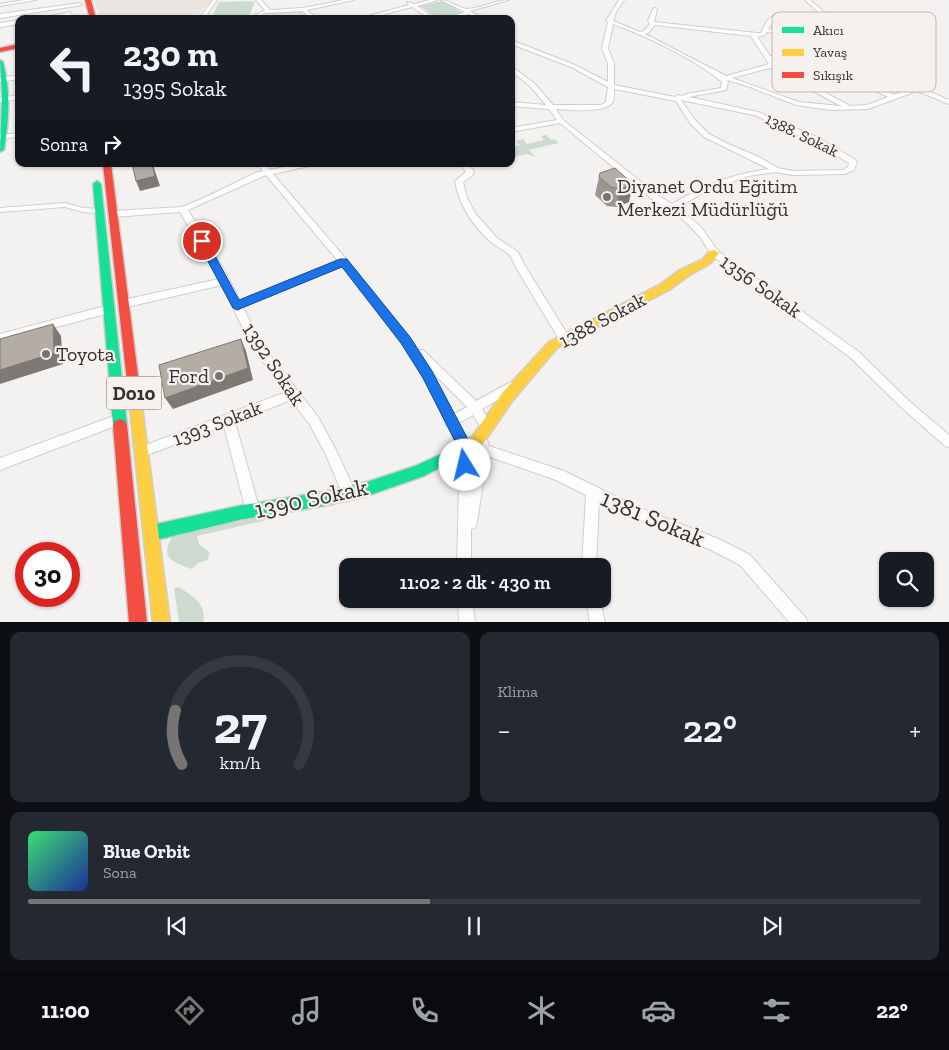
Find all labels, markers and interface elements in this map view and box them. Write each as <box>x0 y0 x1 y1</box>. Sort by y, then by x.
legend <box>772 12 936 92</box>
text: Akıcı <box>813 22 844 39</box>
text: 230 m <box>123 33 218 75</box>
icon: left <box>40 35 105 100</box>
text: Yavaş <box>812 44 847 61</box>
text: Sıkışık <box>813 67 854 84</box>
text: 1395 Sokak <box>123 75 227 102</box>
street label: 1388. Sokak <box>762 109 842 161</box>
icon: right <box>98 130 126 158</box>
text: Sonra <box>40 133 88 156</box>
place label: Diyanet Ordu Eğitim Merkezi Müdürlüğü <box>617 174 798 221</box>
marker: Diyanet Ordu Eğitim Merkezi Müdürlüğü <box>601 191 613 203</box>
pin <box>181 220 223 262</box>
icon: arrive <box>188 227 216 255</box>
street label: 1356 Sokak <box>716 249 807 323</box>
street label: 1388 Sokak <box>554 287 650 353</box>
street label: 1392 Sokak <box>238 318 311 410</box>
place label: Toyota <box>56 342 115 366</box>
marker: Toyota <box>40 348 52 360</box>
place label: Ford <box>169 364 209 388</box>
marker: Ford <box>213 370 225 382</box>
road number: D010 <box>106 376 162 409</box>
street label: 1393 Sokak <box>169 395 266 451</box>
position arrow <box>438 438 490 490</box>
street label: 1390 Sokak <box>252 472 371 524</box>
street label: 1381 Sokak <box>597 483 710 553</box>
speed limit sign: 30 <box>15 542 80 607</box>
map controls <box>879 552 934 607</box>
button: search <box>879 552 934 607</box>
text: 11:02 · 2 dk · 430 m <box>399 571 551 594</box>
text: Klima <box>498 682 538 701</box>
text: 27 <box>213 694 267 756</box>
text: 22° <box>683 706 737 752</box>
text: − <box>498 714 511 747</box>
text: + <box>909 714 921 747</box>
text: km/h <box>219 752 260 774</box>
text: Blue Orbit <box>103 840 190 863</box>
text: Sona <box>103 863 137 882</box>
icon: previous <box>163 912 191 940</box>
icon: pause <box>460 912 488 940</box>
icon: next <box>758 912 786 940</box>
icon: directions <box>172 993 207 1028</box>
icon: music <box>289 993 324 1028</box>
icon: phone <box>407 993 442 1028</box>
icon: climate <box>524 993 559 1028</box>
icon: car <box>641 993 676 1028</box>
icon: filters <box>759 993 794 1028</box>
text: 11:00 <box>41 997 90 1024</box>
text: 22° <box>876 997 908 1024</box>

